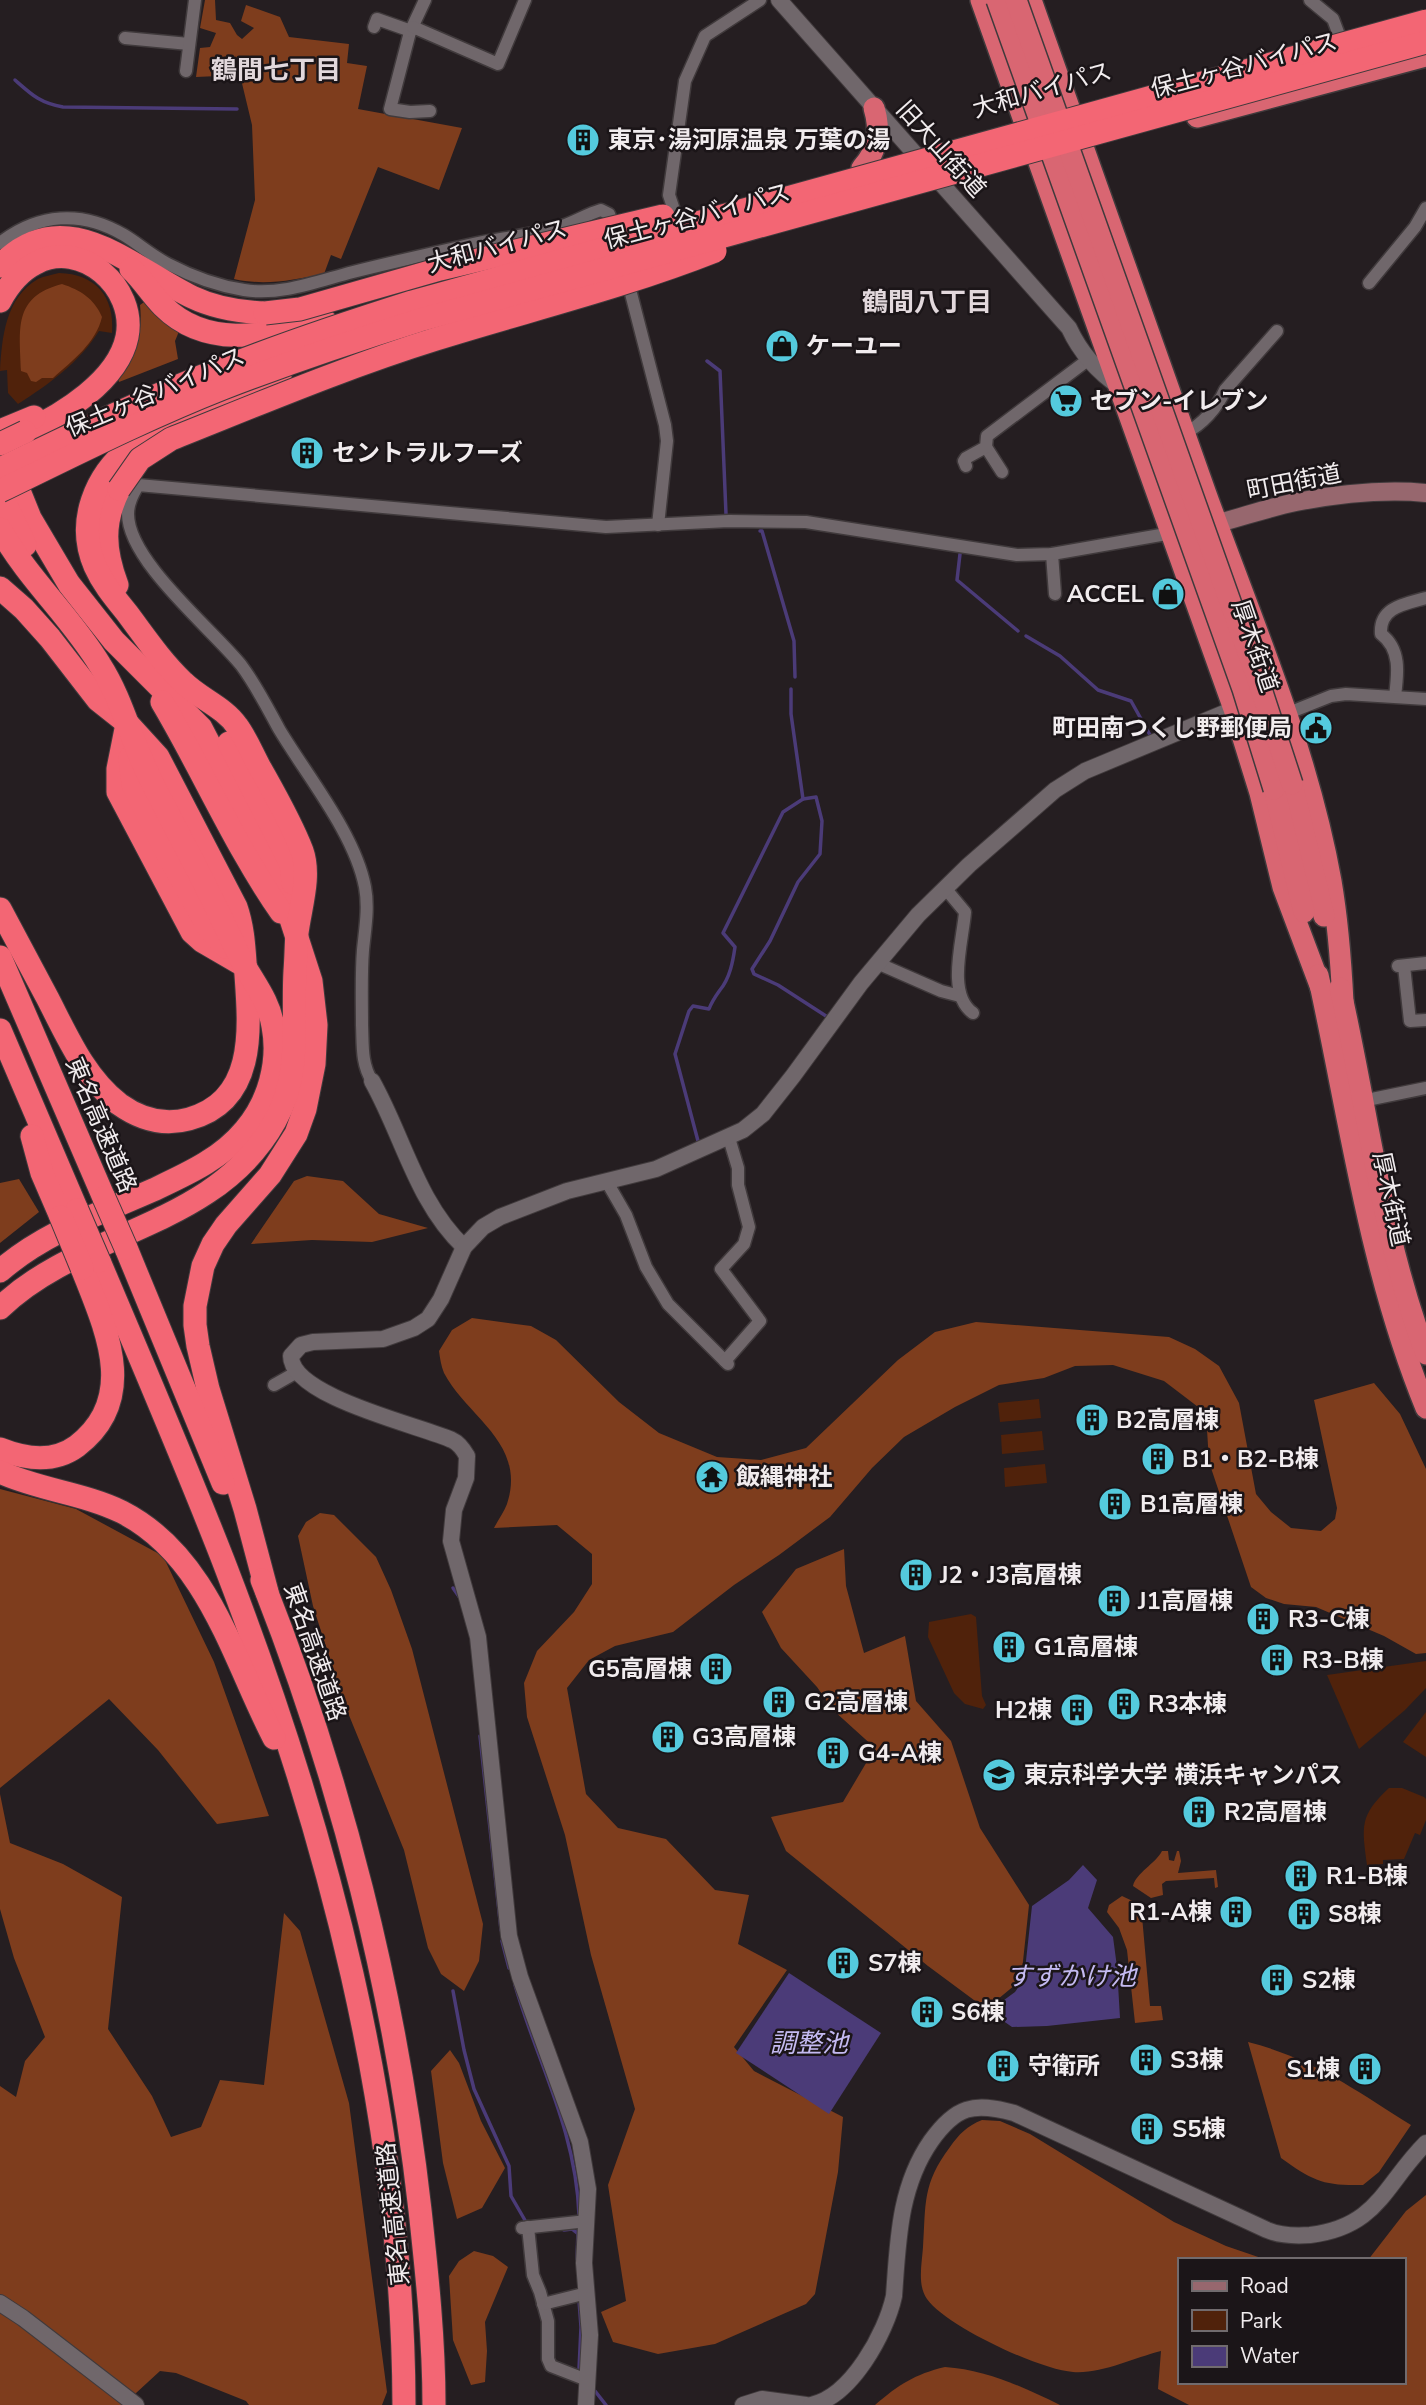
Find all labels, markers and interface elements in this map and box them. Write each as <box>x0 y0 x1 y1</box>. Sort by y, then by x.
street label: 保土ヶ谷バイパス <box>1147 25 1341 105</box>
district label: 鶴間七丁目 <box>211 53 341 88</box>
street label: 大和バイパス <box>969 55 1115 125</box>
street label: 旧大山街道 <box>889 94 993 204</box>
building icon: 東京･湯河原温泉 万葉の湯 <box>564 121 602 159</box>
place label: 東京･湯河原温泉 万葉の湯 <box>608 124 890 156</box>
street label: 保土ヶ谷バイパス <box>600 176 794 256</box>
street label: 大和バイパス <box>424 212 570 280</box>
district label: 鶴間八丁目 <box>862 285 992 320</box>
shop icon: ケーユー <box>763 327 801 365</box>
place label: ケーユー <box>806 330 902 362</box>
street label: 保土ヶ谷バイパス <box>61 340 249 444</box>
supermarket icon: セブン-イレブン <box>1047 382 1085 420</box>
place label: セブン-イレブン <box>1090 385 1268 417</box>
building icon: セントラルフーズ <box>288 434 326 472</box>
place label: セントラルフーズ <box>332 437 523 469</box>
street label: 町田街道 <box>1244 457 1344 507</box>
shop icon: ACCEL <box>1149 575 1187 613</box>
place label: ACCEL <box>1067 578 1145 610</box>
street label: 厚木街道 <box>1224 595 1286 697</box>
public building icon: 町田南つくし野郵便局 <box>1297 709 1335 747</box>
place label: 町田南つくし野郵便局 <box>1052 712 1292 744</box>
street label: 東名高速道路 <box>58 1052 144 1198</box>
street label: 厚木街道 <box>1365 1149 1417 1249</box>
building icon: B2高層棟 <box>1073 1401 1111 1439</box>
place label: B2高層棟 <box>1116 1404 1219 1436</box>
building icon: B1・B2-B棟 <box>1139 1440 1177 1478</box>
place label: B1・B2-B棟 <box>1182 1443 1319 1475</box>
temple icon: 飯縄神社 <box>693 1458 731 1496</box>
place label: 飯縄神社 <box>736 1461 832 1493</box>
building icon: B1高層棟 <box>1096 1485 1134 1523</box>
place label: B1高層棟 <box>1140 1488 1243 1520</box>
building icon: J2・J3高層棟 <box>897 1556 935 1594</box>
place label: J2・J3高層棟 <box>939 1559 1082 1591</box>
street label: 東名高速道路 <box>276 1579 354 1725</box>
building icon: J1高層棟 <box>1095 1582 1133 1620</box>
place label: J1高層棟 <box>1137 1585 1233 1617</box>
building icon: R3-C棟 <box>1244 1600 1282 1638</box>
place label: R3-C棟 <box>1288 1603 1370 1635</box>
building icon: G1高層棟 <box>990 1628 1028 1666</box>
place label: G1高層棟 <box>1034 1631 1138 1663</box>
building icon: R3-B棟 <box>1258 1641 1296 1679</box>
place label: R3-B棟 <box>1302 1644 1384 1676</box>
building icon: G5高層棟 <box>697 1650 735 1688</box>
place label: G5高層棟 <box>588 1653 692 1685</box>
building icon: G2高層棟 <box>760 1683 798 1721</box>
building icon: R3本棟 <box>1105 1685 1143 1723</box>
place label: G2高層棟 <box>804 1686 908 1718</box>
place label: R3本棟 <box>1148 1688 1227 1720</box>
building icon: H2棟 <box>1058 1691 1096 1729</box>
place label: H2棟 <box>995 1694 1052 1726</box>
building icon: G3高層棟 <box>649 1718 687 1756</box>
place label: G3高層棟 <box>692 1721 796 1753</box>
building icon: G4-A棟 <box>814 1734 852 1772</box>
place label: G4-A棟 <box>858 1737 942 1769</box>
school or university icon: 東京科学大学 横浜キャンパス <box>980 1756 1018 1794</box>
place label: 東京科学大学 横浜キャンパス <box>1024 1759 1342 1791</box>
building icon: R2高層棟 <box>1180 1793 1218 1831</box>
place label: R2高層棟 <box>1224 1796 1327 1828</box>
building icon: R1-B棟 <box>1282 1857 1320 1895</box>
place label: R1-B棟 <box>1326 1860 1408 1892</box>
building icon: R1-A棟 <box>1217 1893 1255 1931</box>
building icon: S8棟 <box>1285 1895 1323 1933</box>
place label: R1-A棟 <box>1129 1896 1212 1928</box>
place label: S8棟 <box>1328 1898 1382 1930</box>
building icon: S7棟 <box>824 1944 862 1982</box>
place label: S7棟 <box>868 1947 922 1979</box>
water label: すずかけ池 <box>1006 1959 1139 1994</box>
building icon: S2棟 <box>1258 1961 1296 1999</box>
place label: S2棟 <box>1302 1964 1356 1996</box>
building icon: S6棟 <box>908 1993 946 2031</box>
place label: S6棟 <box>951 1996 1005 2028</box>
water label: 調整池 <box>770 2026 851 2061</box>
building icon: S3棟 <box>1127 2041 1165 2079</box>
place label: S3棟 <box>1170 2044 1224 2076</box>
building icon: 守衛所 <box>984 2047 1022 2085</box>
place label: 守衛所 <box>1028 2050 1100 2082</box>
building icon: S1棟 <box>1346 2050 1384 2088</box>
place label: S1棟 <box>1286 2053 1340 2085</box>
building icon: S5棟 <box>1128 2110 1166 2148</box>
place label: S5棟 <box>1172 2113 1226 2145</box>
street label: 東名高速道路 <box>370 2141 416 2287</box>
legend <box>1178 2258 1405 2384</box>
text: Road <box>1240 2272 1289 2300</box>
text: Park <box>1240 2307 1282 2335</box>
text: Water <box>1240 2342 1299 2370</box>

